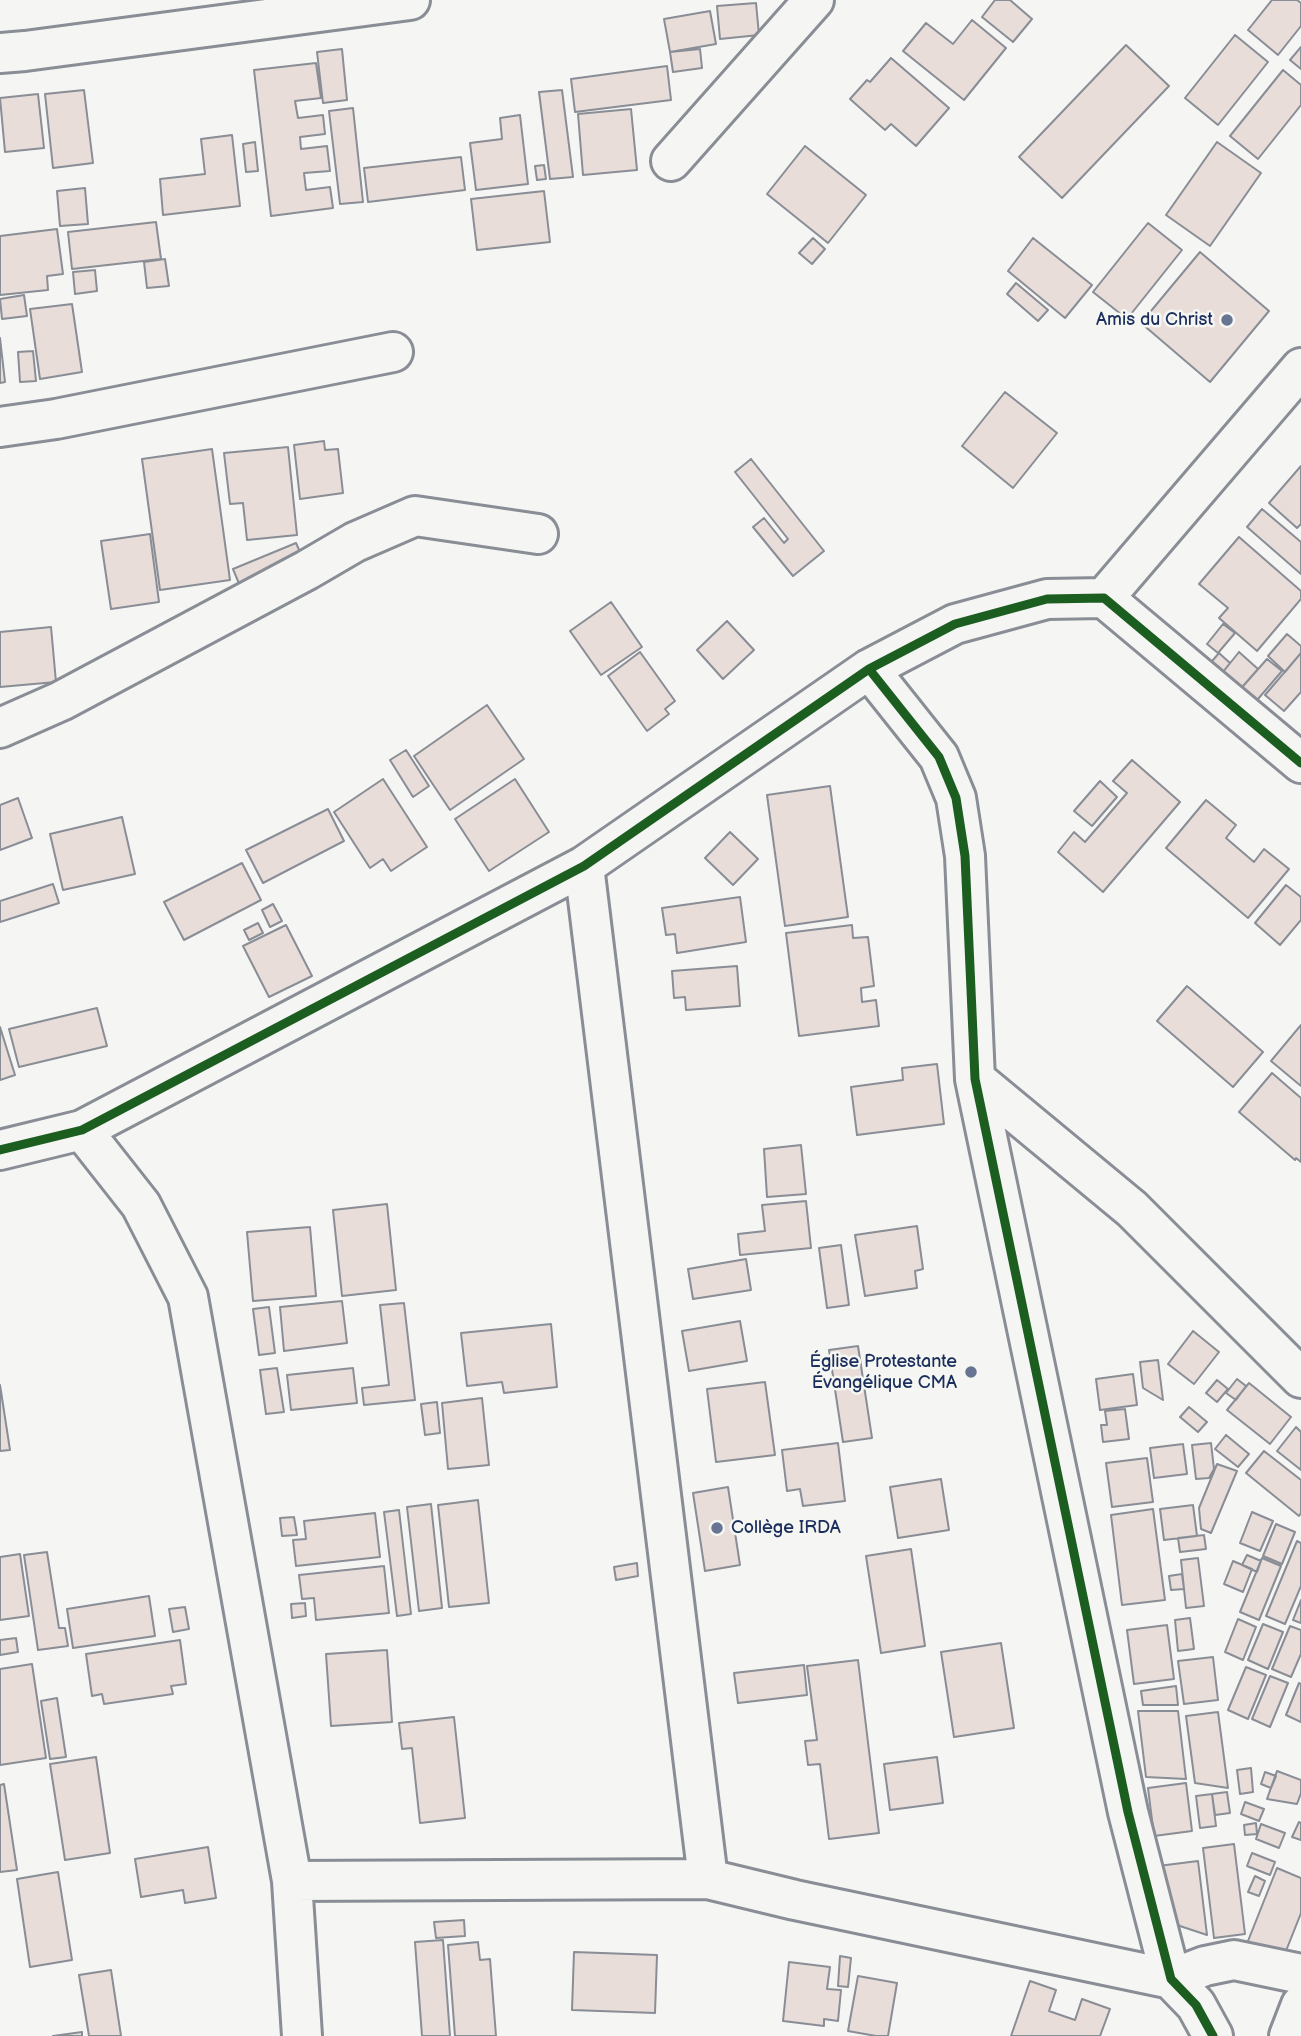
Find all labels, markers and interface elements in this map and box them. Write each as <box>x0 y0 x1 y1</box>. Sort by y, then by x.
place label: Amis du Christ <box>1096 309 1213 331</box>
marker: Amis du Christ <box>1219 312 1235 328</box>
place label: Église Protestante Évangélique CMA <box>809 1351 957 1394</box>
marker: Église Protestante Évangélique CMA <box>963 1364 979 1380</box>
place label: Collège IRDA <box>731 1517 841 1539</box>
marker: Collège IRDA <box>709 1520 725 1536</box>

